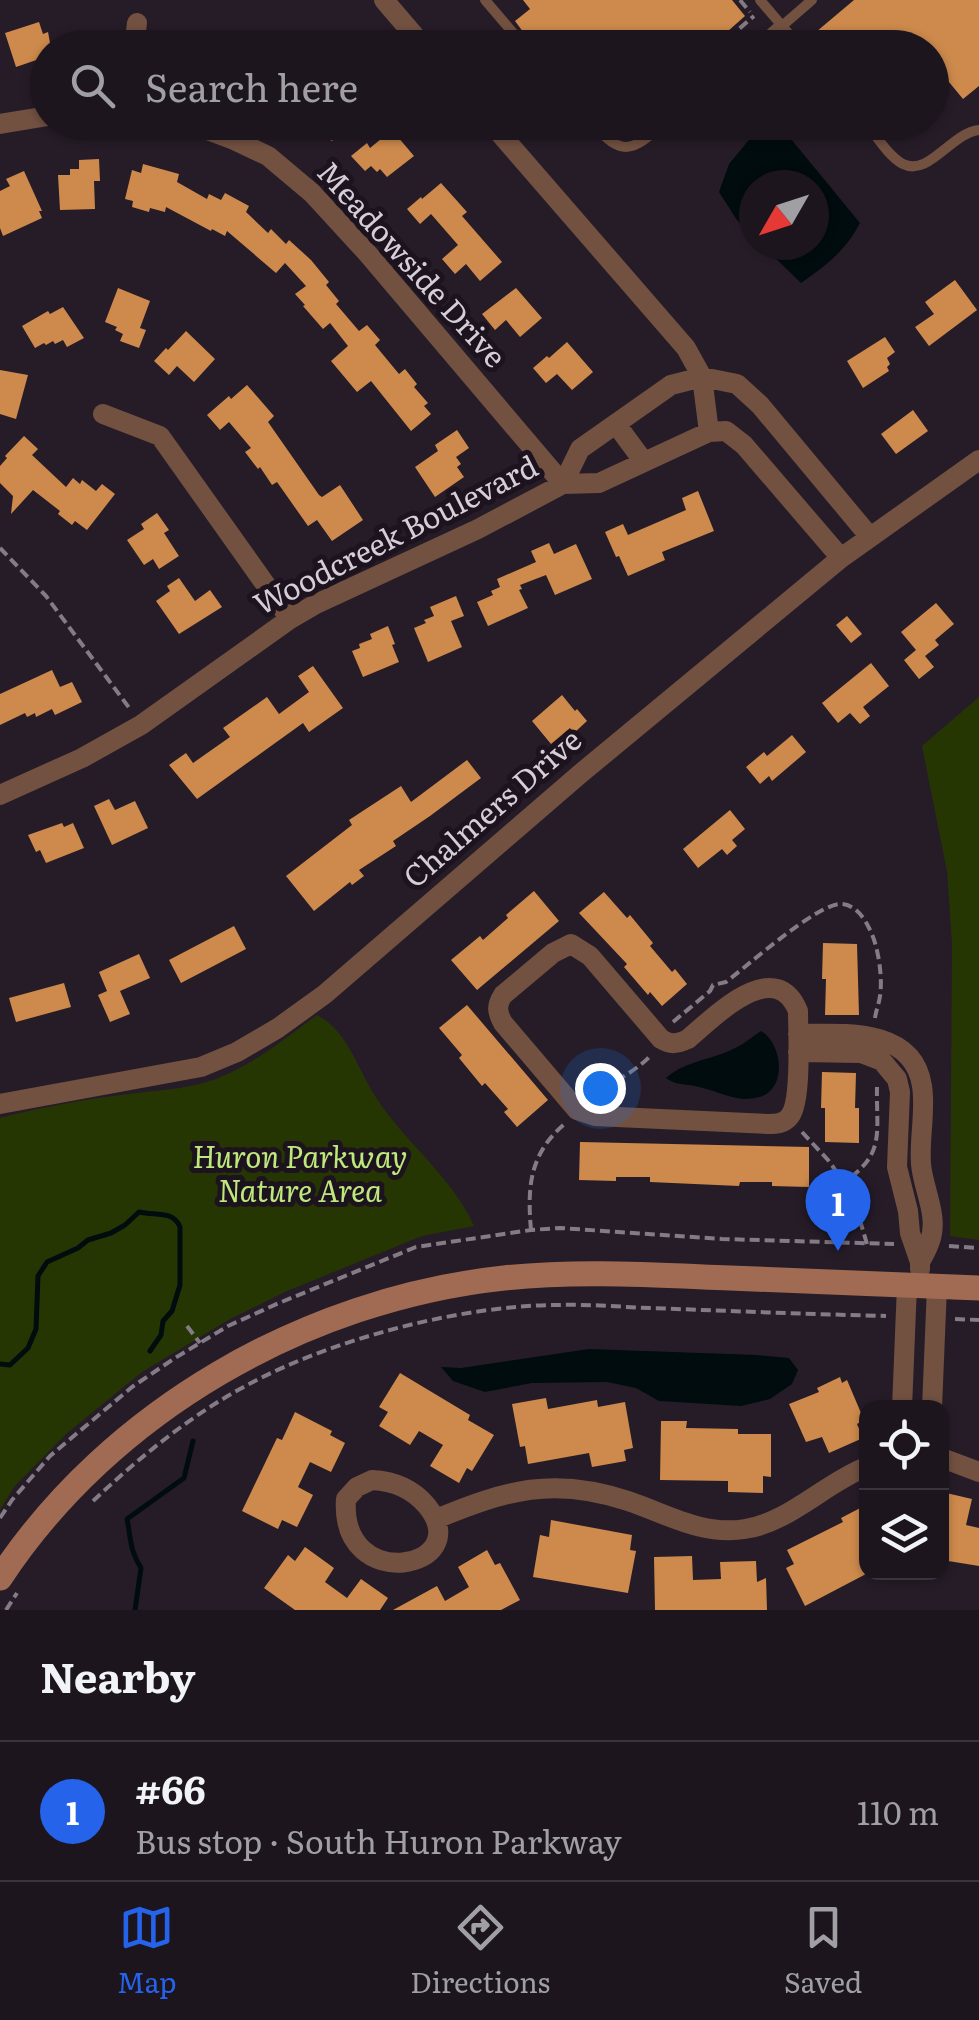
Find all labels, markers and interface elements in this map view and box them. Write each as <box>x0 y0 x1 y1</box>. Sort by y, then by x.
search box <box>30 30 949 140</box>
text: Search here <box>145 57 358 114</box>
icon: search <box>65 58 120 113</box>
street label: Meadowside Drive <box>309 150 518 376</box>
north arrow <box>739 170 829 260</box>
street label: Woodcreek Boulevard <box>245 443 544 624</box>
street label: Chalmers Drive <box>392 717 590 897</box>
your location <box>575 1063 626 1114</box>
park label: Huron Parkway Nature Area <box>193 1133 407 1211</box>
pin: 1 <box>806 1168 870 1251</box>
map controls <box>859 1400 949 1580</box>
button: locate <box>859 1400 949 1490</box>
button: layers <box>859 1490 949 1580</box>
text: Nearby <box>40 1644 196 1706</box>
text: #66 <box>135 1759 206 1816</box>
text: 1 <box>66 1787 79 1835</box>
text: 110 m <box>857 1787 939 1835</box>
text: Bus stop · South Huron Parkway <box>135 1816 622 1864</box>
tab: Map <box>117 1900 177 2002</box>
tab: Directions <box>410 1900 550 2002</box>
tab: Saved <box>784 1900 862 2002</box>

